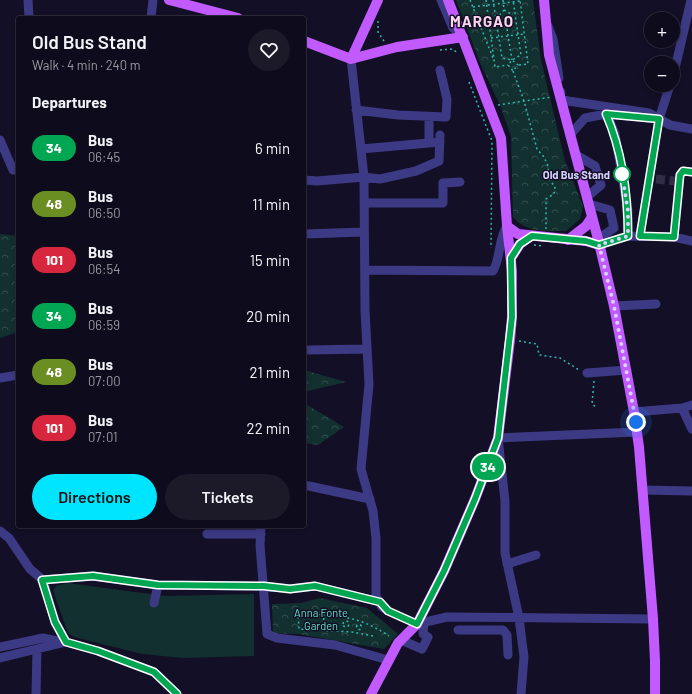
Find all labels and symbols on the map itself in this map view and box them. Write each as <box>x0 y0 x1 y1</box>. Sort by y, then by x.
district label: MARGAO <box>450 12 514 30</box>
marker: Old Bus Stand <box>613 165 631 183</box>
place label: Old Bus Stand <box>543 168 610 181</box>
your location <box>626 412 646 432</box>
line badge: 34 <box>470 454 506 480</box>
park label: Anna Fonte Garden <box>294 606 348 632</box>

